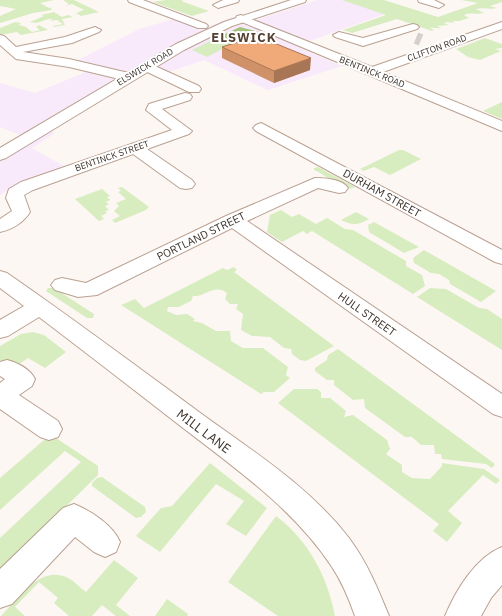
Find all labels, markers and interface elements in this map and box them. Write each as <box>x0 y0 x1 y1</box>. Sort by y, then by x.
district label: ELSWICK <box>211 29 277 46</box>
street label: CLIFTON ROAD <box>406 32 468 63</box>
street label: ELSWICK ROAD <box>115 45 175 88</box>
street label: BENTINCK ROAD <box>338 53 407 90</box>
street label: BENTINCK STREET <box>73 138 150 173</box>
street label: DURHAM STREET <box>341 166 424 221</box>
street label: PORTLAND STREET <box>154 208 248 263</box>
street label: HULL STREET <box>335 289 399 340</box>
street label: MILL LANE <box>173 405 234 457</box>

